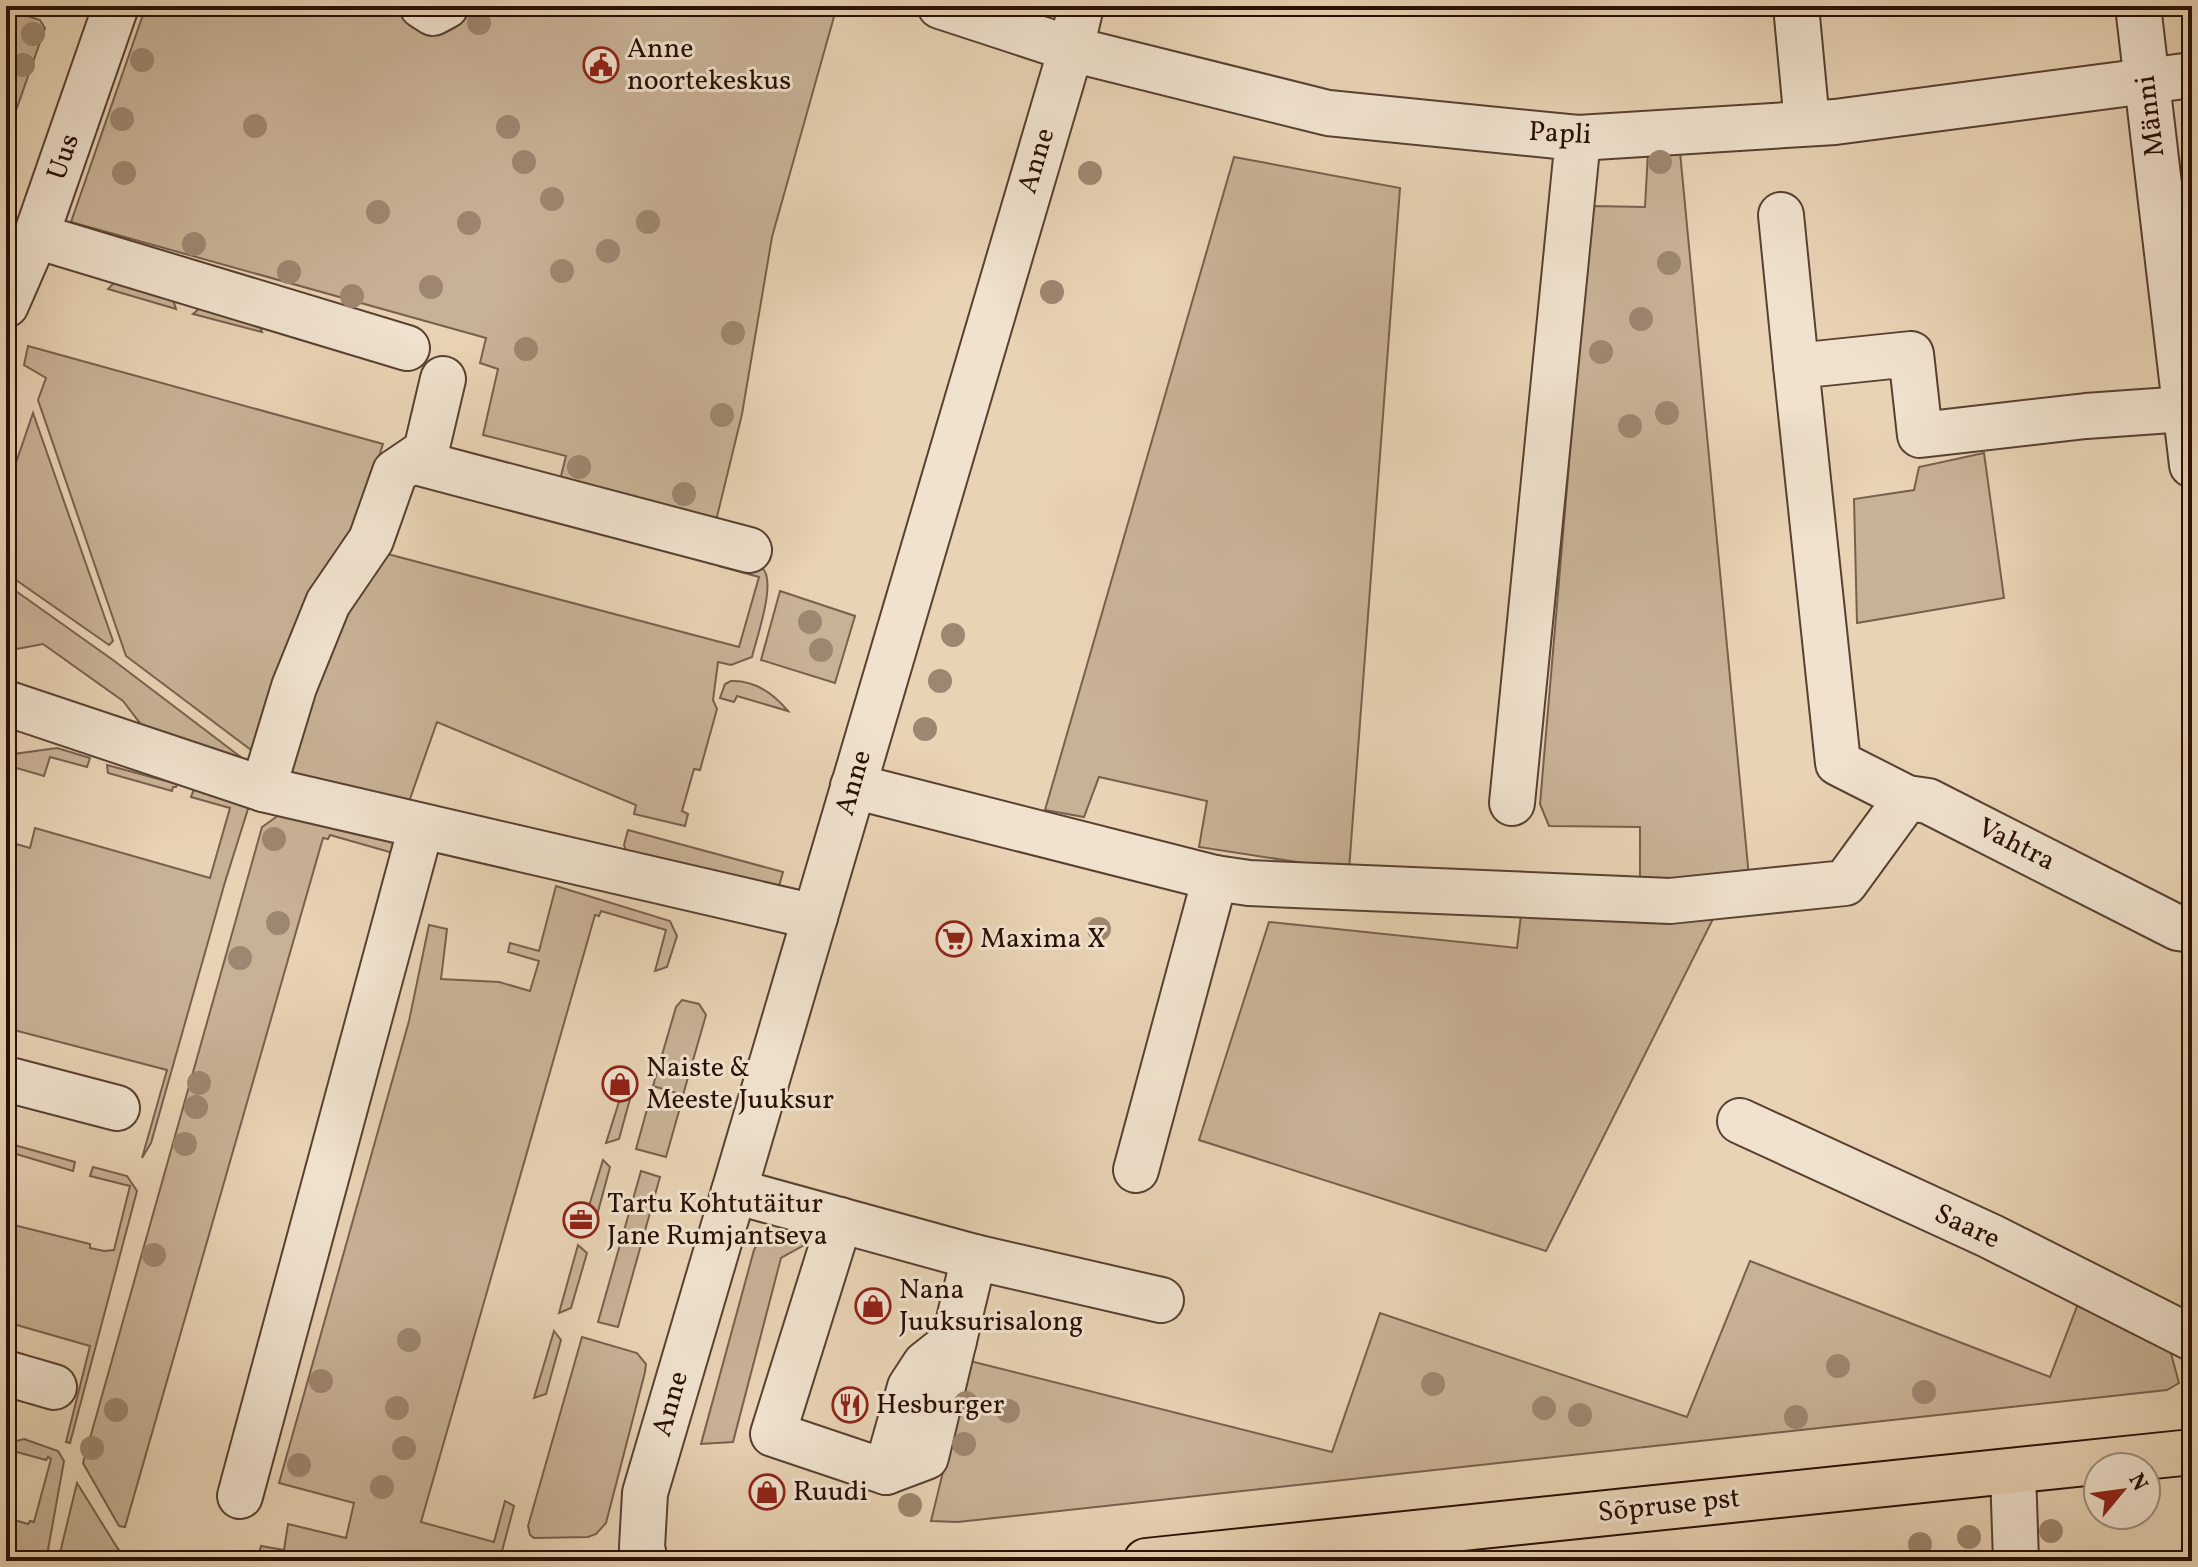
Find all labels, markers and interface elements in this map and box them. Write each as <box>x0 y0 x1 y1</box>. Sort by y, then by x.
place label: Anne noortekeskus <box>627 30 791 101</box>
public building icon: Anne noortekeskus <box>582 46 620 84</box>
street label: Männi <box>2127 73 2175 159</box>
street label: Papli <box>1528 113 1592 155</box>
street label: Anne <box>1009 124 1065 198</box>
street label: Uus <box>38 129 90 185</box>
street label: Anne <box>826 746 882 820</box>
street label: Vahtra <box>1970 809 2062 881</box>
supermarket icon: Maxima X <box>935 920 973 958</box>
place label: Maxima X <box>980 920 1106 959</box>
place label: Naiste & Meeste Juuksur <box>646 1049 834 1120</box>
shop icon: Naiste & Meeste Juuksur <box>601 1065 639 1103</box>
place label: Tartu Kohtutäitur Jane Rumjantseva <box>607 1185 828 1256</box>
street label: Saare <box>1928 1195 2006 1259</box>
office icon: Tartu Kohtutäitur Jane Rumjantseva <box>562 1201 600 1239</box>
place label: Nana Juuksurisalong <box>899 1271 1083 1342</box>
shop icon: Nana Juuksurisalong <box>854 1287 892 1325</box>
street label: Anne <box>643 1367 699 1441</box>
restaurant icon: Hesburger <box>831 1386 869 1424</box>
place label: Hesburger <box>876 1386 1005 1425</box>
north arrow <box>2082 1451 2162 1531</box>
text: N <box>2120 1468 2155 1497</box>
shop icon: Ruudi <box>748 1473 786 1511</box>
place label: Ruudi <box>793 1473 868 1512</box>
street label: Sõpruse pst <box>1596 1479 1742 1533</box>

